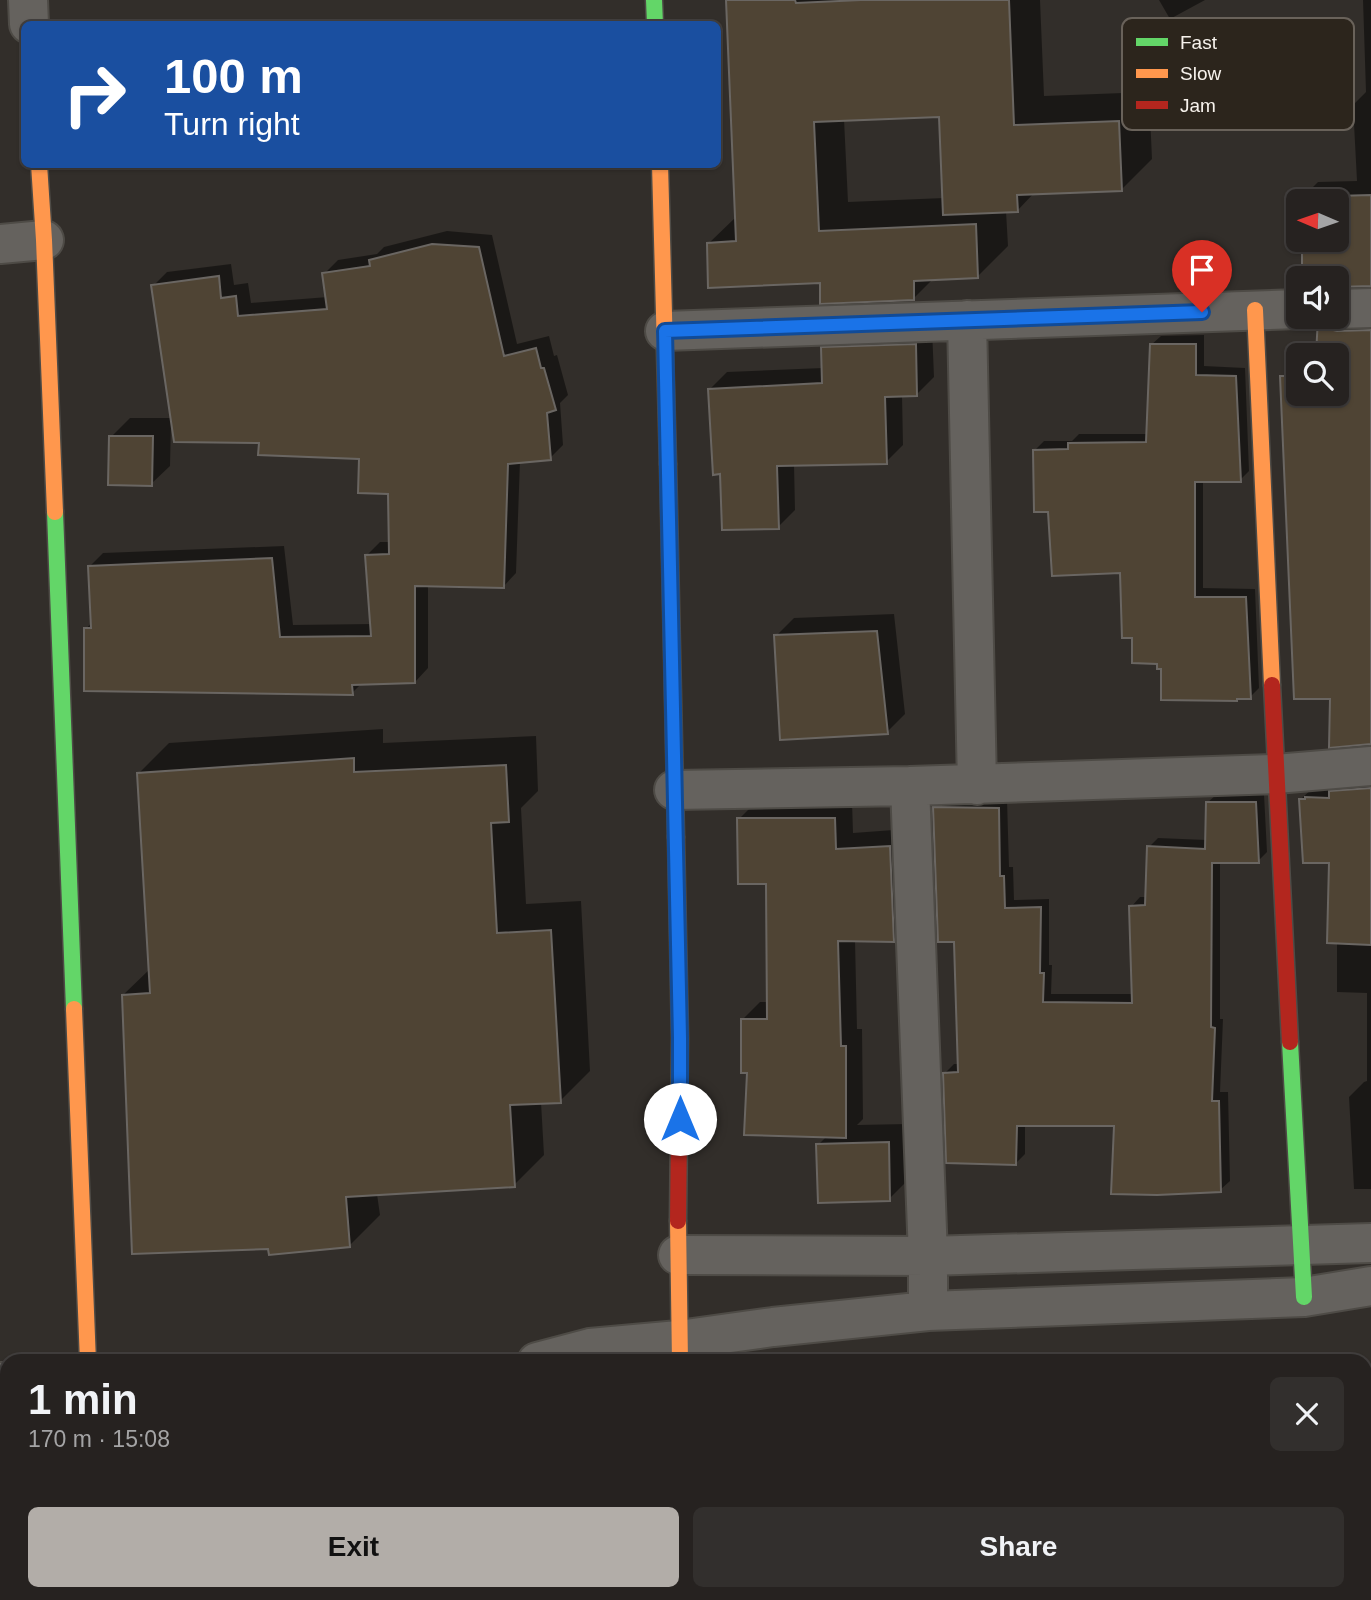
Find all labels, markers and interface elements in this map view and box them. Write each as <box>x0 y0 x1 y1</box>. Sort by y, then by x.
legend <box>1122 18 1354 130</box>
text: Fast <box>1180 32 1218 53</box>
icon: right <box>49 49 140 140</box>
text: 100 m <box>164 49 303 103</box>
text: Slow <box>1180 63 1221 84</box>
text: Jam <box>1180 95 1216 116</box>
text: Turn right <box>164 106 300 142</box>
north arrow <box>1286 189 1349 252</box>
map controls <box>1286 189 1349 406</box>
pin <box>1172 240 1232 312</box>
icon: arrive <box>1183 251 1221 289</box>
button: sound <box>1286 266 1349 329</box>
button: search <box>1286 343 1349 406</box>
position arrow <box>643 1082 717 1156</box>
text: 1 min <box>28 1376 138 1423</box>
button: close <box>1270 1377 1344 1451</box>
text: 170 m · 15:08 <box>28 1426 170 1452</box>
button: Exit <box>28 1507 679 1587</box>
button: Share <box>693 1507 1344 1587</box>

